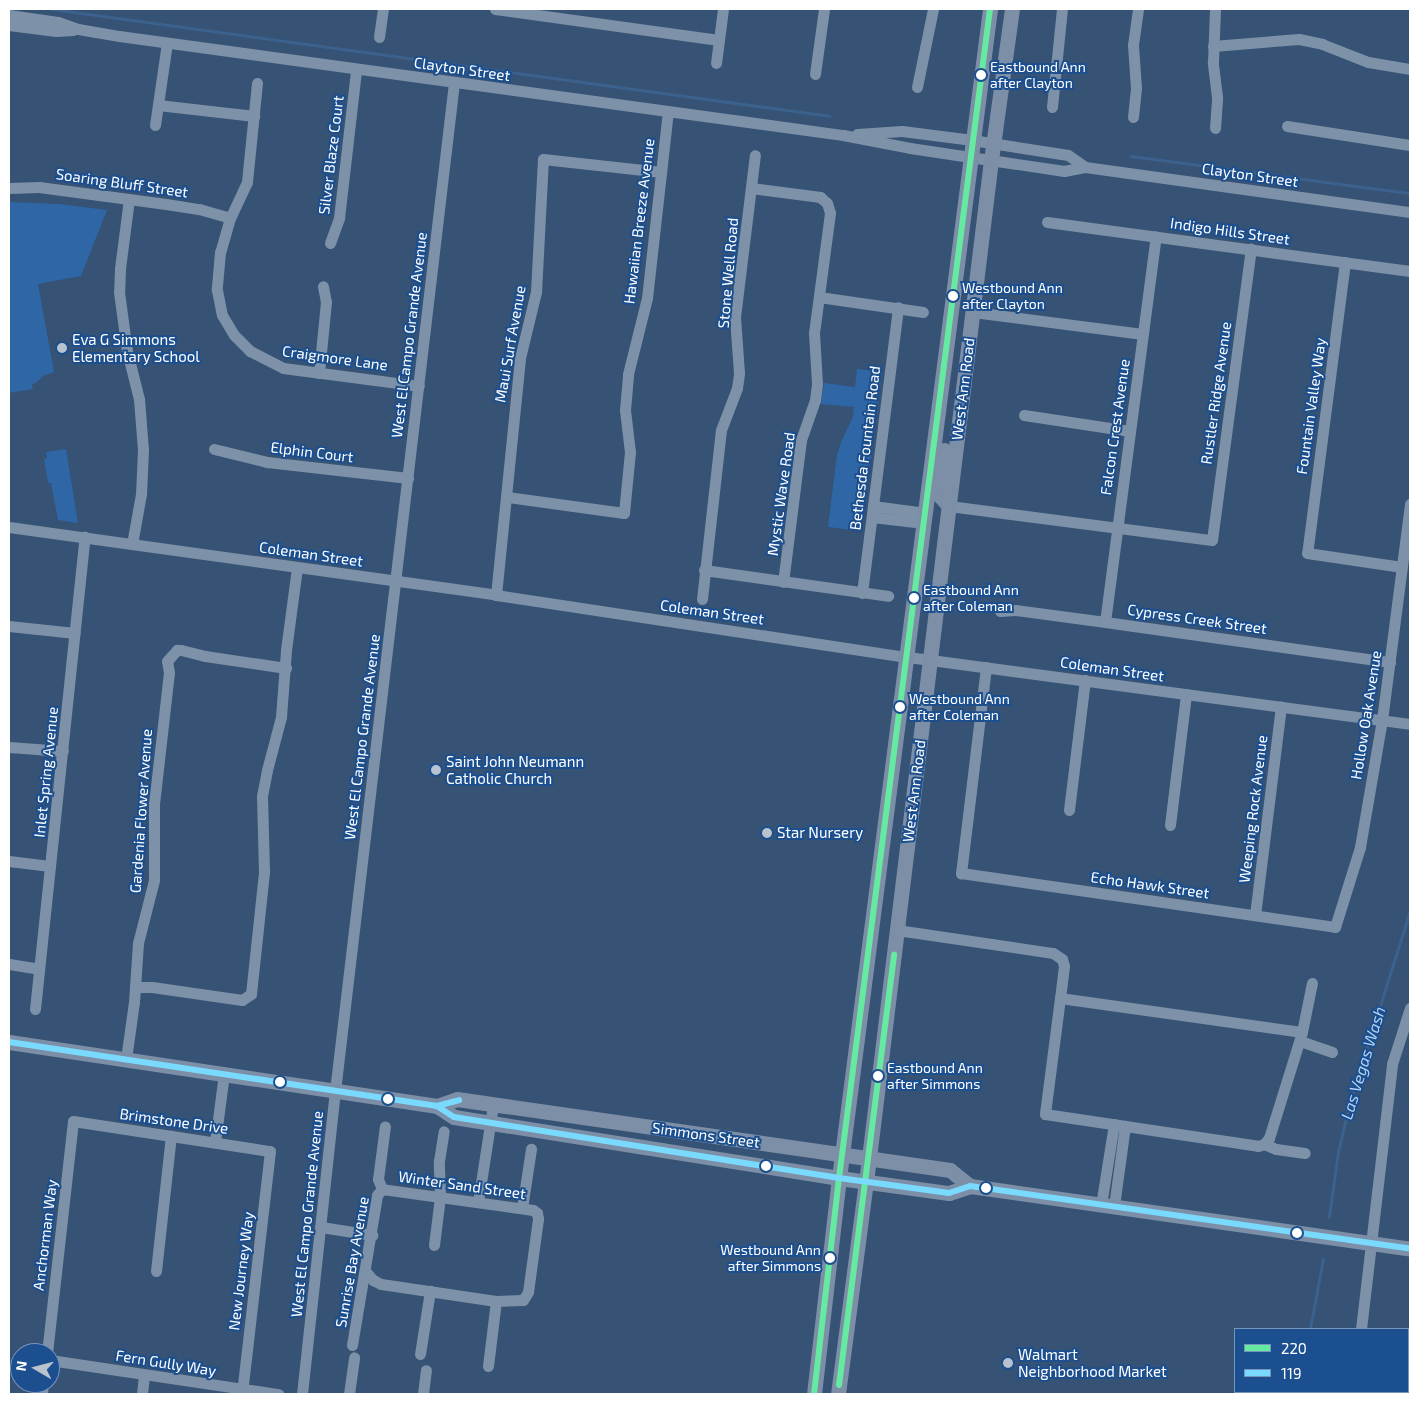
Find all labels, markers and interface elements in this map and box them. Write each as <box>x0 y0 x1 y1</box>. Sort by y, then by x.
street label: Clayton Street <box>413 53 511 85</box>
place label: Eastbound Ann after Clayton <box>990 59 1086 92</box>
marker: Eastbound Ann after Clayton <box>976 70 986 80</box>
street label: Silver Blaze Court <box>315 94 347 216</box>
street label: Hawaiian Breeze Avenue <box>620 137 658 305</box>
street label: Clayton Street <box>1201 159 1299 191</box>
street label: Soaring Bluff Street <box>55 165 189 201</box>
street label: Indigo Hills Street <box>1169 214 1291 248</box>
street label: Stone Well Road <box>714 217 742 329</box>
street label: West El Campo Grande Avenue <box>387 231 431 439</box>
place label: Westbound Ann after Clayton <box>962 280 1063 312</box>
street label: Maui Surf Avenue <box>491 284 529 404</box>
marker: Westbound Ann after Clayton <box>948 291 958 301</box>
street label: Rustler Ridge Avenue <box>1197 320 1235 466</box>
place label: Eva G Simmons Elementary School <box>72 330 200 365</box>
street label: Fountain Valley Way <box>1292 336 1330 476</box>
street label: West Ann Road <box>948 337 978 441</box>
marker: Eva G Simmons Elementary School <box>56 342 68 354</box>
street label: Craigmore Lane <box>281 342 389 374</box>
street label: Falcon Crest Avenue <box>1097 358 1133 496</box>
street label: Bethesda Fountain Road <box>846 365 884 531</box>
street label: Mystic Wave Road <box>763 431 799 557</box>
street label: Elphin Court <box>270 438 354 466</box>
street label: Coleman Street <box>258 538 364 570</box>
place label: Eastbound Ann after Coleman <box>923 582 1019 614</box>
marker: Eastbound Ann after Coleman <box>909 593 919 603</box>
street label: Coleman Street <box>659 596 765 628</box>
street label: Cypress Creek Street <box>1126 600 1268 638</box>
street label: West El Campo Grande Avenue <box>340 633 384 841</box>
street label: Hollow Oak Avenue <box>1347 649 1385 781</box>
street label: Coleman Street <box>1059 653 1165 685</box>
place label: Westbound Ann after Coleman <box>909 691 1010 724</box>
marker: Westbound Ann after Coleman <box>895 702 905 712</box>
street label: Inlet Spring Avenue <box>30 706 62 838</box>
street label: Gardenia Flower Avenue <box>126 728 156 894</box>
street label: Weeping Rock Avenue <box>1235 734 1271 884</box>
street label: West Ann Road <box>899 739 929 843</box>
place label: Saint John Neumann Catholic Church <box>446 752 585 787</box>
marker: Saint John Neumann Catholic Church <box>430 764 442 776</box>
place label: Star Nursery <box>777 824 863 842</box>
marker: Star Nursery <box>761 827 773 839</box>
street label: Echo Hawk Street <box>1090 868 1210 902</box>
water label: Las Vegas Wash <box>1337 1004 1389 1122</box>
place label: Eastbound Ann after Simmons <box>887 1060 983 1092</box>
marker: Eastbound Ann after Simmons <box>873 1071 883 1081</box>
unlabelled marker <box>275 1077 285 1087</box>
unlabelled marker <box>383 1094 393 1104</box>
street label: Brimstone Drive <box>118 1104 230 1138</box>
street label: West El Campo Grande Avenue <box>287 1110 327 1318</box>
street label: Simmons Street <box>651 1119 761 1151</box>
unlabelled marker <box>761 1161 771 1171</box>
street label: Winter Sand Street <box>397 1167 527 1203</box>
street label: Anchorman Way <box>29 1178 61 1292</box>
unlabelled marker <box>981 1183 991 1193</box>
street label: Sunrise Bay Avenue <box>332 1195 372 1329</box>
street label: New Journey Way <box>225 1210 257 1332</box>
unlabelled marker <box>1292 1228 1302 1238</box>
place label: Westbound Ann after Simmons <box>720 1242 821 1274</box>
marker: Westbound Ann after Simmons <box>825 1253 835 1263</box>
legend <box>1234 1328 1409 1393</box>
text: 220 <box>1281 1339 1307 1357</box>
north arrow <box>10 1343 60 1393</box>
place label: Walmart Neighborhood Market <box>1018 1345 1167 1380</box>
street label: Fern Gully Way <box>114 1346 218 1380</box>
marker: Walmart Neighborhood Market <box>1002 1357 1014 1369</box>
text: N <box>12 1360 30 1372</box>
text: 119 <box>1281 1364 1302 1382</box>

